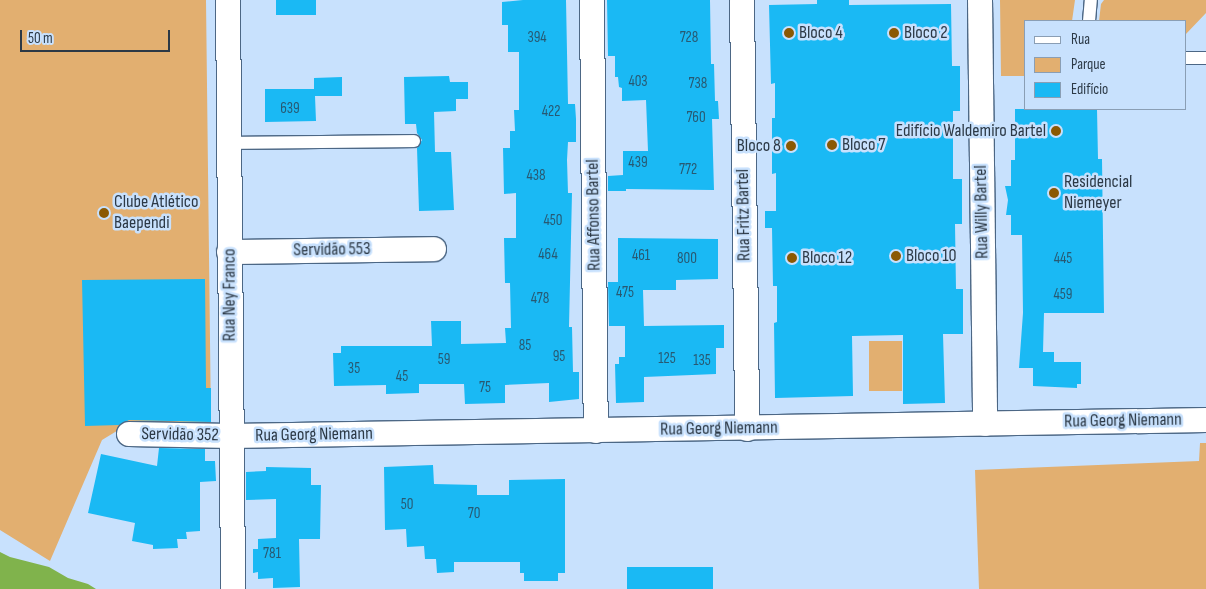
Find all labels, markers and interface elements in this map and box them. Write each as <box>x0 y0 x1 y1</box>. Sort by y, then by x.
scale bar <box>22 20 172 52</box>
legend <box>1024 20 1186 110</box>
place label: Bloco 4 <box>799 22 843 44</box>
place label: Bloco 2 <box>904 22 948 44</box>
marker: Bloco 4 <box>783 27 795 39</box>
marker: Bloco 2 <box>888 27 900 39</box>
text: 50 m <box>28 29 53 48</box>
house number: 394 <box>527 29 547 47</box>
house number: 728 <box>680 29 698 47</box>
text: Rua <box>1071 30 1090 49</box>
text: Parque <box>1071 55 1106 74</box>
house number: 403 <box>628 73 648 91</box>
house number: 738 <box>689 75 707 93</box>
text: Edifício <box>1071 80 1108 99</box>
house number: 639 <box>280 100 300 118</box>
house number: 422 <box>542 103 560 121</box>
house number: 760 <box>686 109 706 127</box>
place label: Edifício Waldemiro Bartel <box>896 120 1046 142</box>
marker: Edifício Waldemiro Bartel <box>1050 125 1062 137</box>
place label: Bloco 7 <box>842 134 885 156</box>
place label: Bloco 8 <box>737 135 781 157</box>
marker: Bloco 7 <box>826 139 838 151</box>
marker: Bloco 8 <box>785 140 797 152</box>
house number: 439 <box>628 154 648 172</box>
street label: Rua Affonso Bartel <box>582 159 606 271</box>
house number: 772 <box>679 161 697 179</box>
street label: Rua Willy Bartel <box>970 165 994 259</box>
house number: 438 <box>526 167 546 185</box>
street label: Rua Fritz Bartel <box>732 169 756 261</box>
place label: Residencial Niemeyer <box>1064 172 1132 214</box>
marker: Residencial Niemeyer <box>1048 187 1060 199</box>
place label: Clube Atlético Baependi <box>114 192 198 234</box>
marker: Clube Atlético Baependi <box>98 207 110 219</box>
house number: 450 <box>543 212 563 230</box>
street label: Servidão 553 <box>293 239 371 261</box>
place label: Bloco 10 <box>906 245 957 267</box>
house number: 464 <box>538 246 558 264</box>
house number: 461 <box>632 247 650 265</box>
place label: Bloco 12 <box>802 247 852 269</box>
street label: Rua Ney Franco <box>219 249 241 341</box>
house number: 800 <box>677 250 697 268</box>
marker: Bloco 10 <box>890 250 902 262</box>
house number: 445 <box>1054 250 1072 268</box>
marker: Bloco 12 <box>786 252 798 264</box>
house number: 475 <box>616 284 634 302</box>
house number: 459 <box>1054 286 1072 304</box>
house number: 478 <box>531 290 549 308</box>
house number: 85 <box>519 337 531 355</box>
house number: 95 <box>553 348 565 366</box>
house number: 125 <box>658 350 676 368</box>
house number: 59 <box>438 351 450 369</box>
house number: 135 <box>693 352 711 370</box>
house number: 35 <box>348 360 360 378</box>
house number: 45 <box>396 368 408 386</box>
house number: 75 <box>479 379 491 397</box>
street label: Rua Georg Niemann <box>1064 409 1182 433</box>
street label: Rua Georg Niemann <box>660 417 778 441</box>
street label: Rua Georg Niemann <box>255 423 373 447</box>
street label: Servidão 352 <box>141 424 219 446</box>
house number: 50 <box>401 496 413 514</box>
house number: 70 <box>468 505 480 523</box>
house number: 781 <box>263 545 281 563</box>

